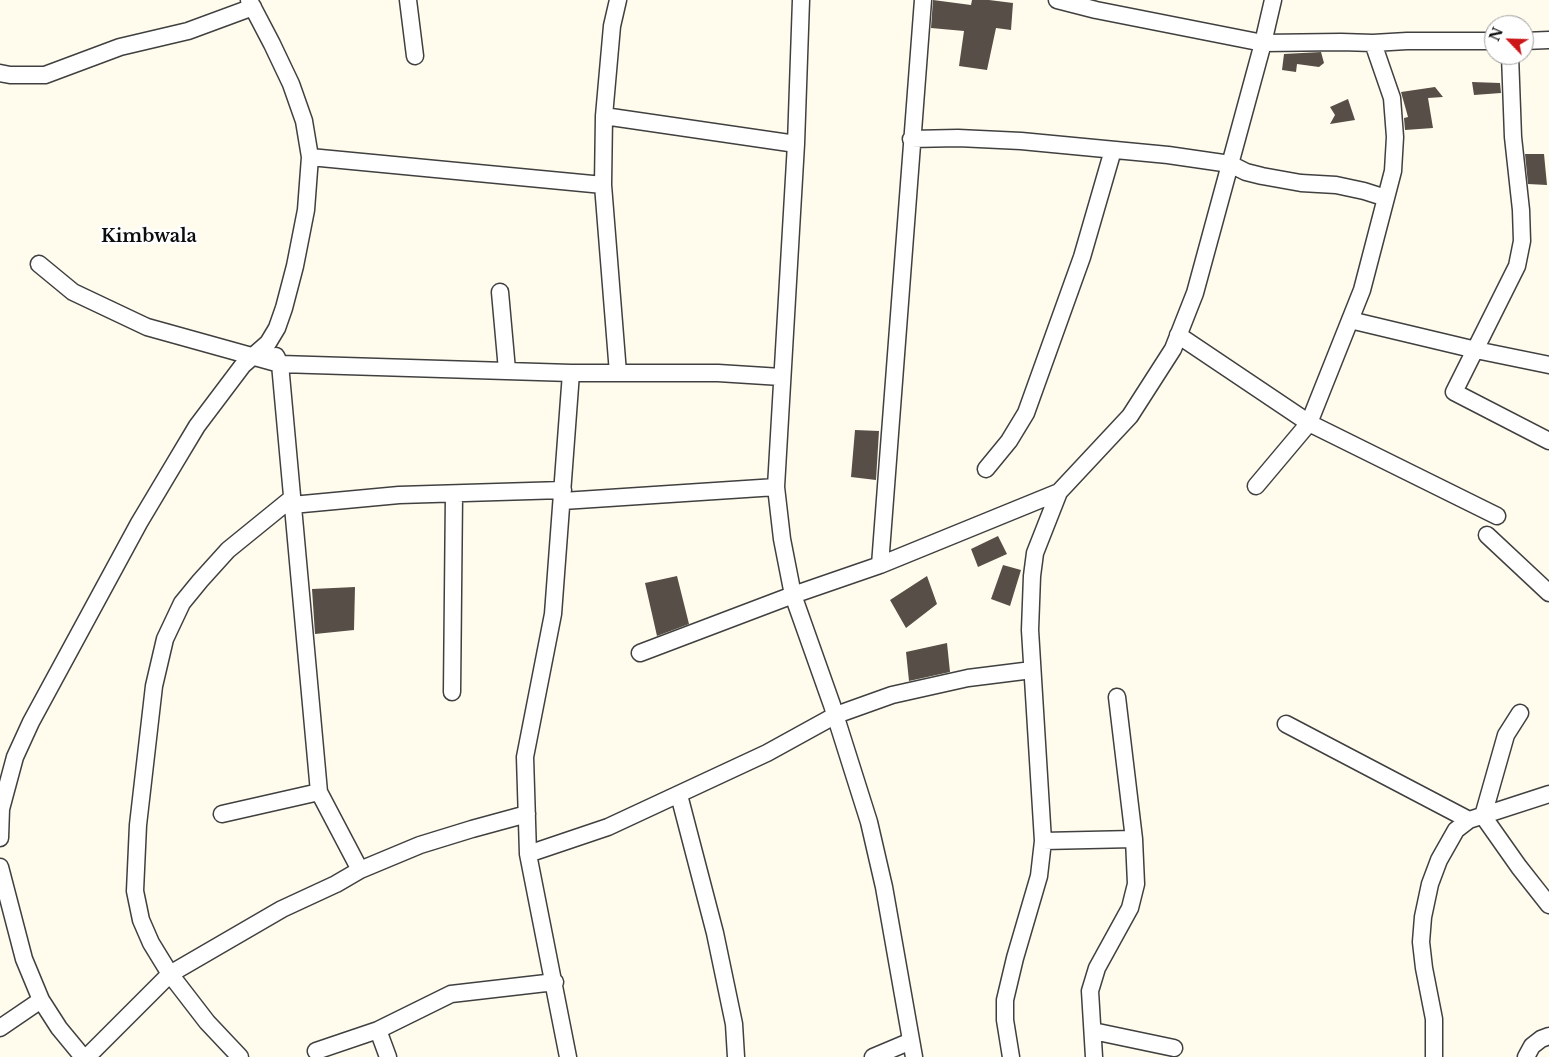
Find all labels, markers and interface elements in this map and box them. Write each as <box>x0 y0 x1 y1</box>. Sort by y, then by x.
north arrow <box>1484 15 1534 65</box>
text: N <box>1485 25 1507 44</box>
district label: Kimbwala <box>101 226 197 248</box>

